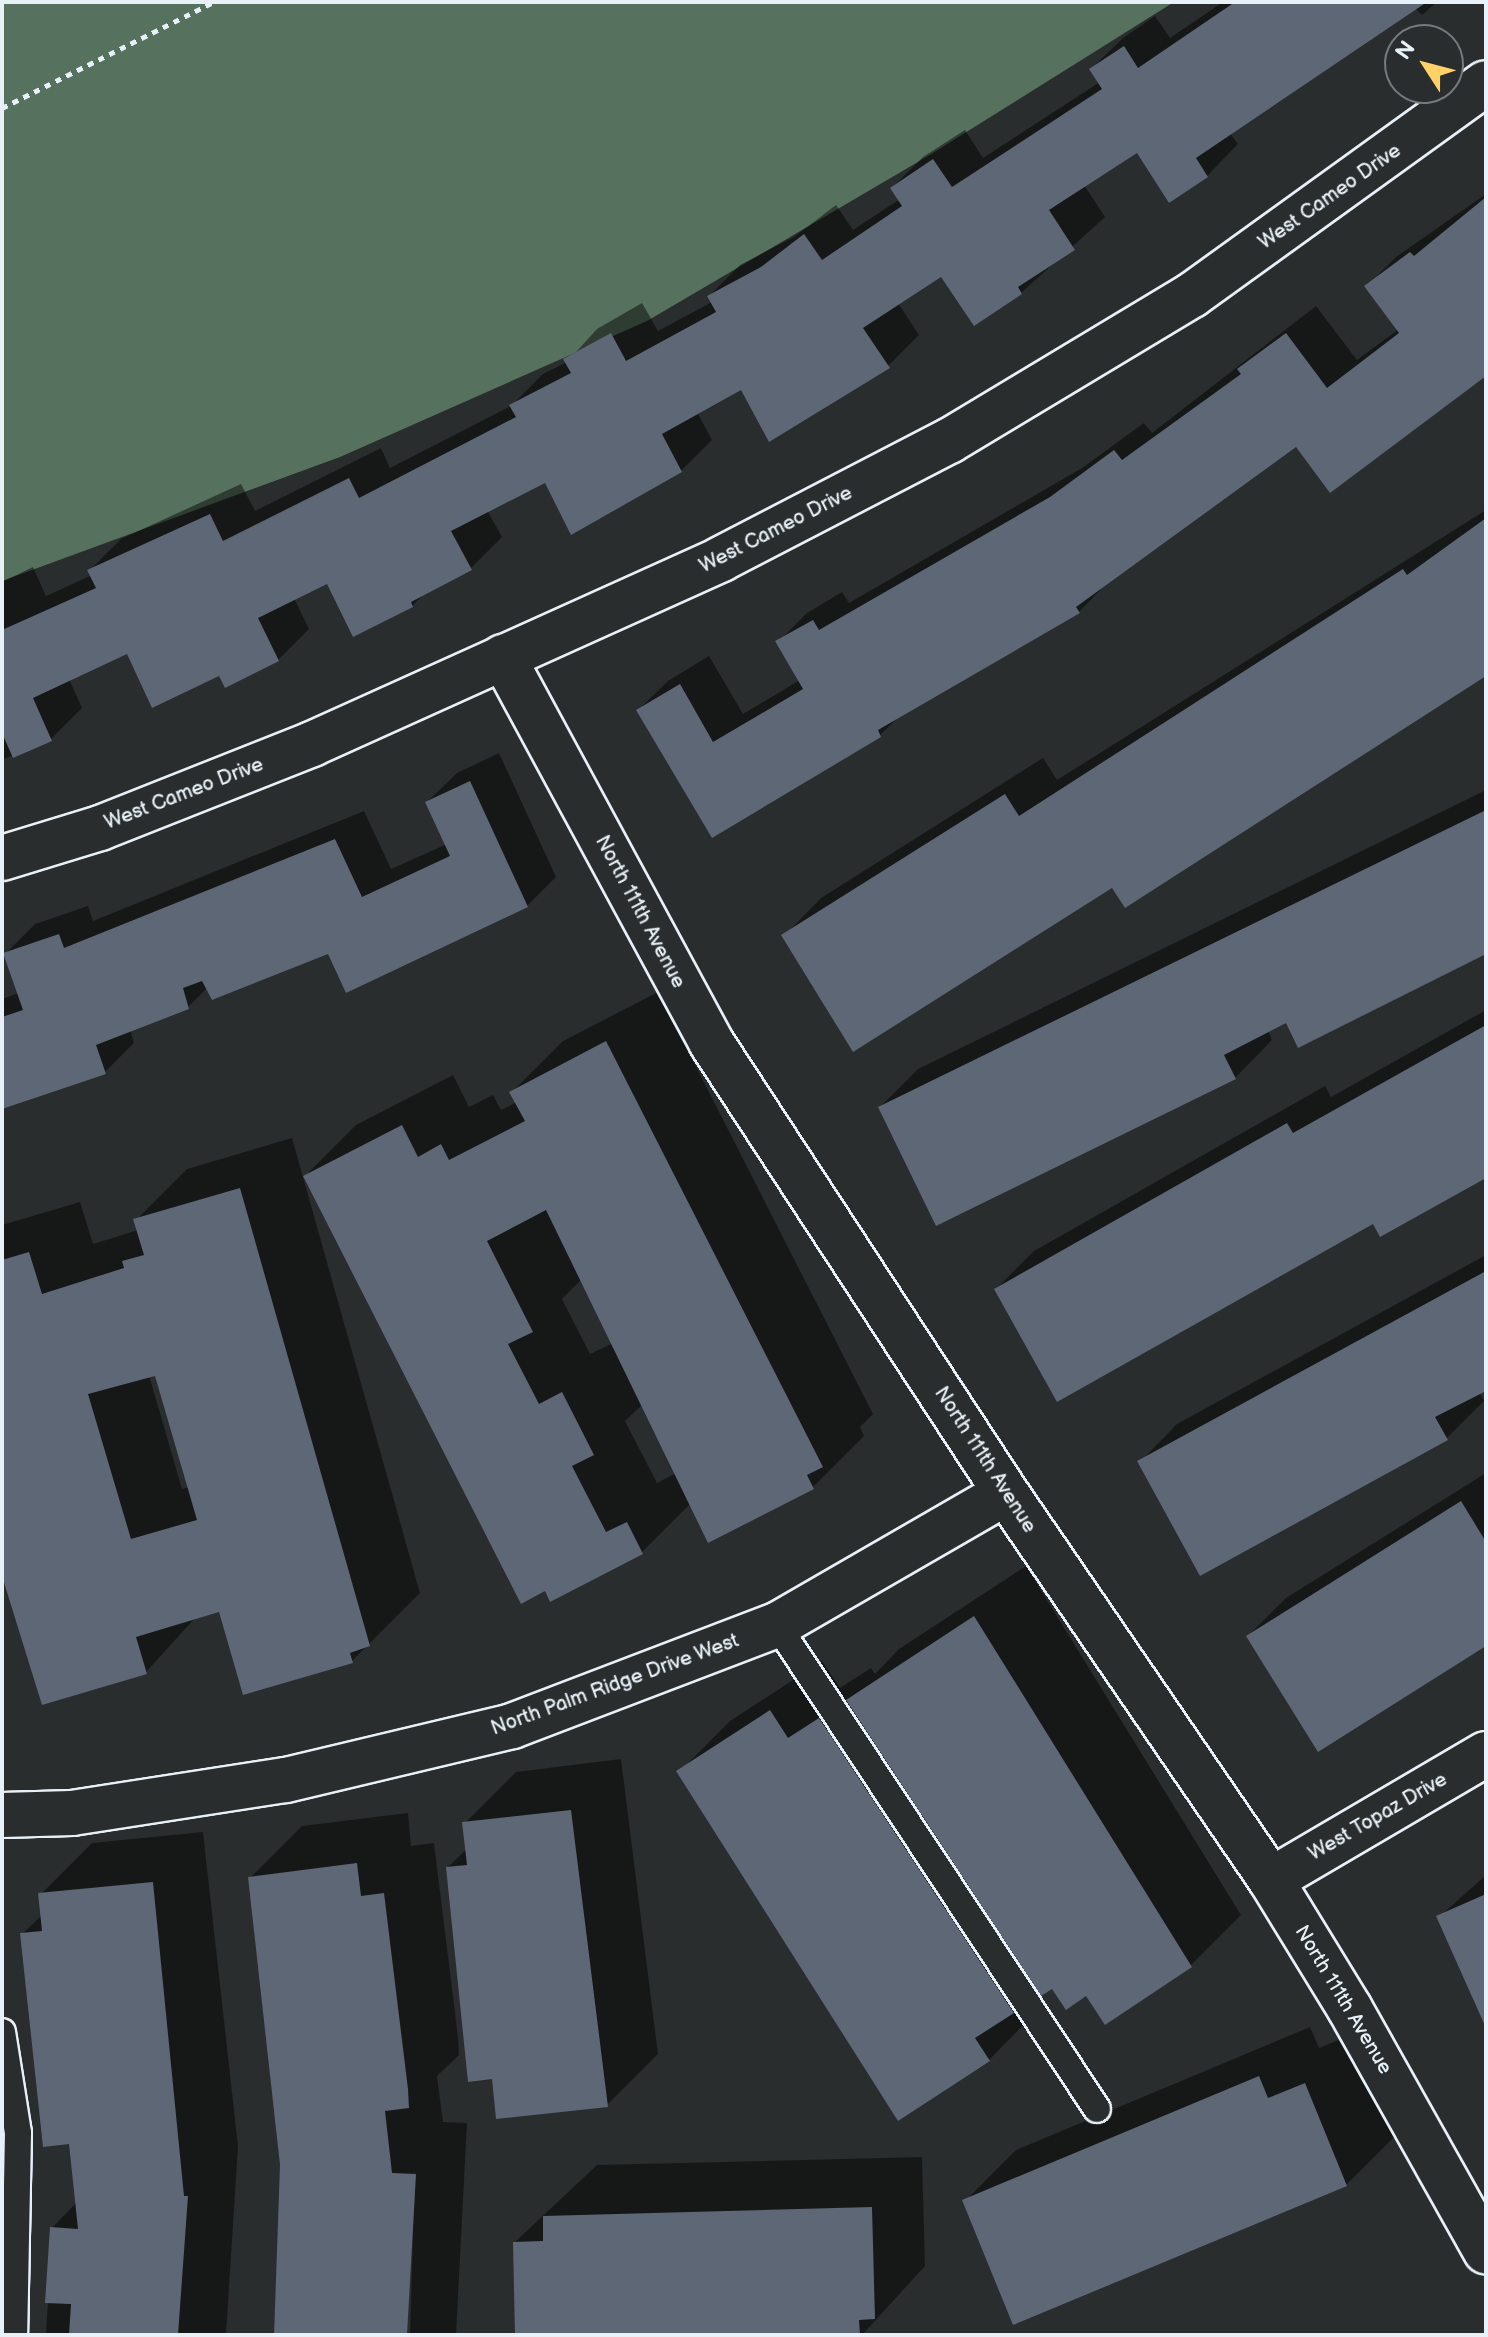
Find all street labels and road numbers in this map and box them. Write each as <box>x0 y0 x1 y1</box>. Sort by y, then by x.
street label: West Cameo Drive <box>1254 139 1406 255</box>
street label: West Cameo Drive <box>696 481 856 579</box>
street label: West Cameo Drive <box>101 753 267 835</box>
street label: North 111th Avenue <box>590 832 690 992</box>
street label: North 111th Avenue <box>929 1382 1041 1538</box>
street label: North Palm Ridge Drive West <box>488 1629 742 1741</box>
street label: West Topaz Drive <box>1304 1767 1452 1867</box>
street label: North 111th Avenue <box>1289 1921 1397 2079</box>

